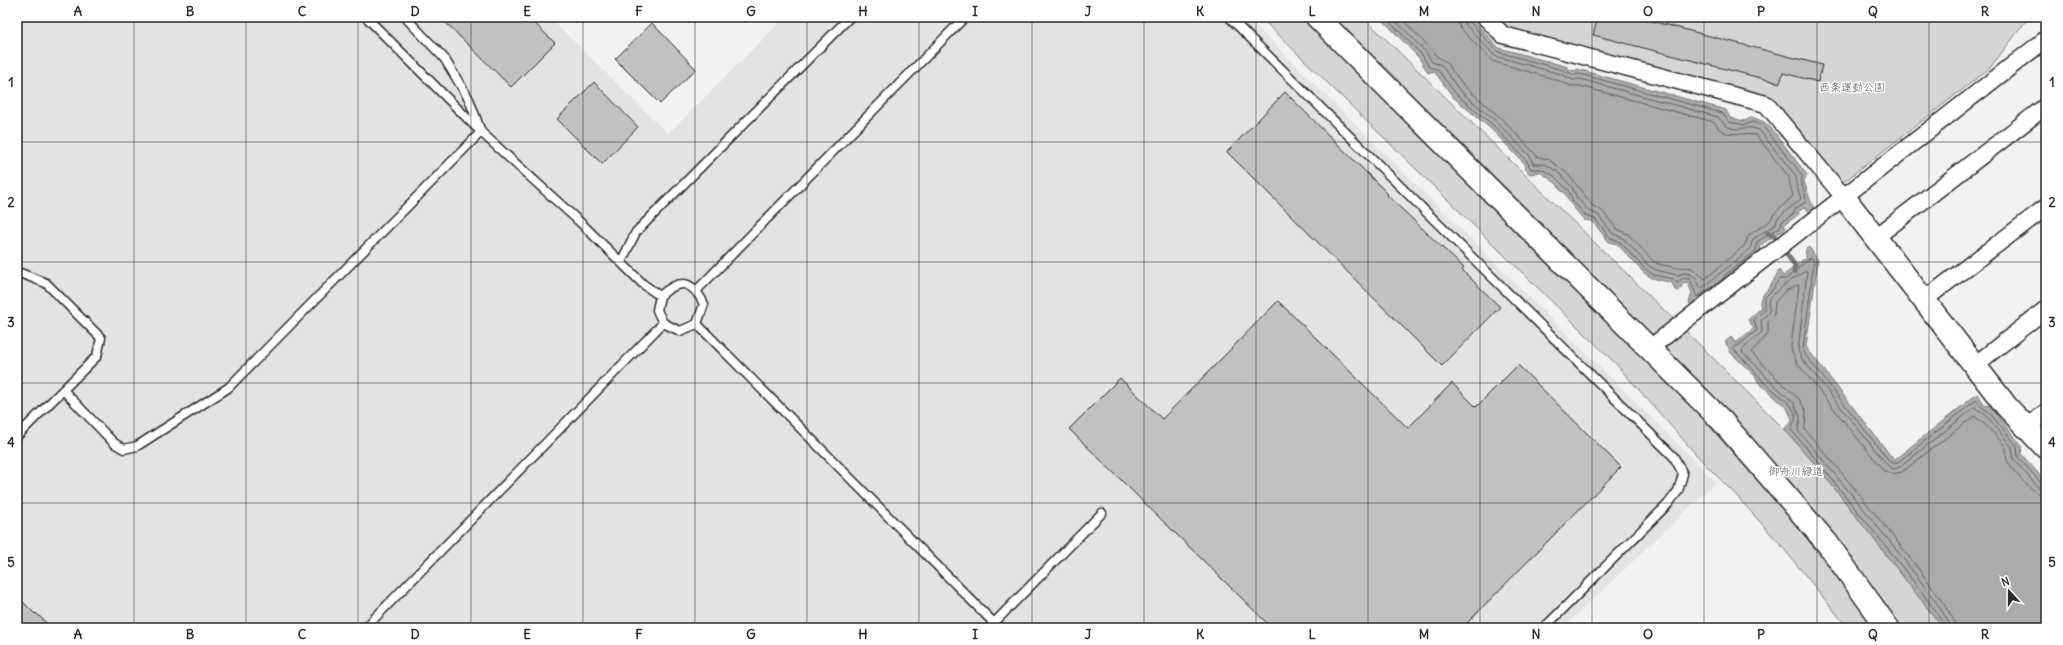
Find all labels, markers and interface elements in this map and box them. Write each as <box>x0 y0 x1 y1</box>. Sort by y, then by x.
text: A <box>74 3 83 20</box>
text: B <box>186 3 195 20</box>
text: C <box>298 3 307 20</box>
text: D <box>410 3 420 20</box>
text: E <box>523 3 531 20</box>
text: F <box>635 3 643 20</box>
text: G <box>746 3 756 20</box>
text: H <box>858 3 868 20</box>
text: I <box>972 3 978 20</box>
text: J <box>1085 3 1092 20</box>
text: K <box>1196 3 1205 20</box>
text: L <box>1308 3 1316 20</box>
text: M <box>1419 3 1429 20</box>
text: N <box>1532 3 1540 20</box>
text: O <box>1643 3 1653 20</box>
text: P <box>1757 3 1765 20</box>
text: Q <box>1868 3 1878 20</box>
text: R <box>1981 3 1990 20</box>
text: 1 <box>8 74 14 91</box>
text: 1 <box>2049 74 2055 91</box>
park label: 西条運動公園 <box>1819 80 1885 94</box>
text: 2 <box>7 194 15 211</box>
text: 2 <box>2048 194 2056 211</box>
text: 3 <box>7 314 15 331</box>
text: 3 <box>2048 314 2056 331</box>
text: 4 <box>7 434 15 451</box>
text: 4 <box>2048 434 2056 451</box>
park label: 御舟川緑道 <box>1769 464 1824 478</box>
text: 5 <box>7 554 15 571</box>
text: 5 <box>2048 554 2056 571</box>
north arrow <box>1989 571 2029 611</box>
text: N <box>1999 574 2011 590</box>
text: A <box>74 626 83 643</box>
text: B <box>186 626 195 643</box>
text: C <box>298 626 307 643</box>
text: D <box>410 626 420 643</box>
text: E <box>523 626 531 643</box>
text: F <box>635 626 643 643</box>
text: G <box>746 626 756 643</box>
text: H <box>858 626 868 643</box>
text: I <box>972 626 978 643</box>
text: J <box>1085 626 1092 643</box>
text: K <box>1196 626 1205 643</box>
text: L <box>1308 626 1316 643</box>
text: M <box>1419 626 1429 643</box>
text: N <box>1532 626 1540 643</box>
text: O <box>1643 626 1653 643</box>
text: P <box>1757 626 1765 643</box>
text: Q <box>1868 626 1878 643</box>
text: R <box>1981 626 1990 643</box>

